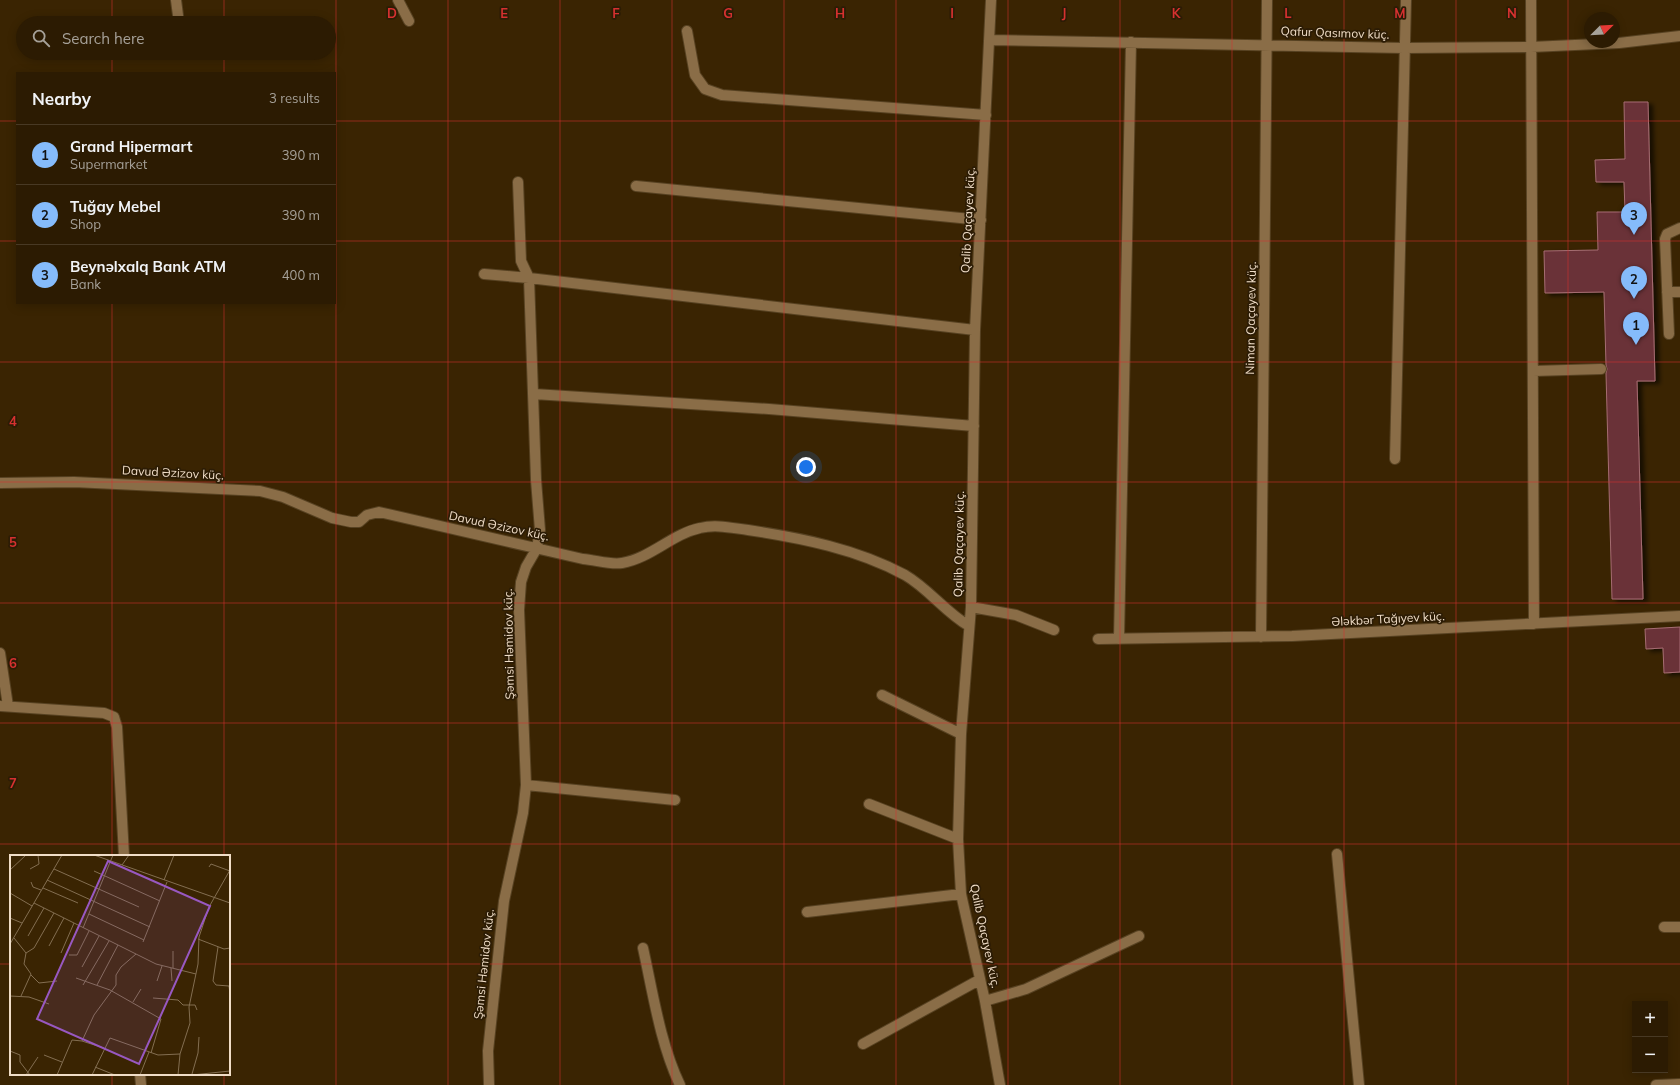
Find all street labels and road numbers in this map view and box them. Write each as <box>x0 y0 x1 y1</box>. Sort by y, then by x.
street label: Qafur Qasımov küç. <box>1280 23 1390 42</box>
street label: Qalib Qaçayev küç. <box>957 167 978 273</box>
street label: Niman Qaçayev küç. <box>1242 261 1259 375</box>
street label: Davud Əzizov küç. <box>122 462 224 483</box>
street label: Qalib Qaçayev küç. <box>950 491 967 597</box>
street label: Davud Əzizov küç. <box>448 508 551 543</box>
street label: Şəmsi Həmidov küç. <box>500 588 517 700</box>
street label: Ələkbər Tağıyev küç. <box>1331 608 1445 629</box>
street label: Qalib Qaçayev küç. <box>967 882 1004 989</box>
street label: Şəmsi Həmidov küç. <box>470 908 497 1020</box>

